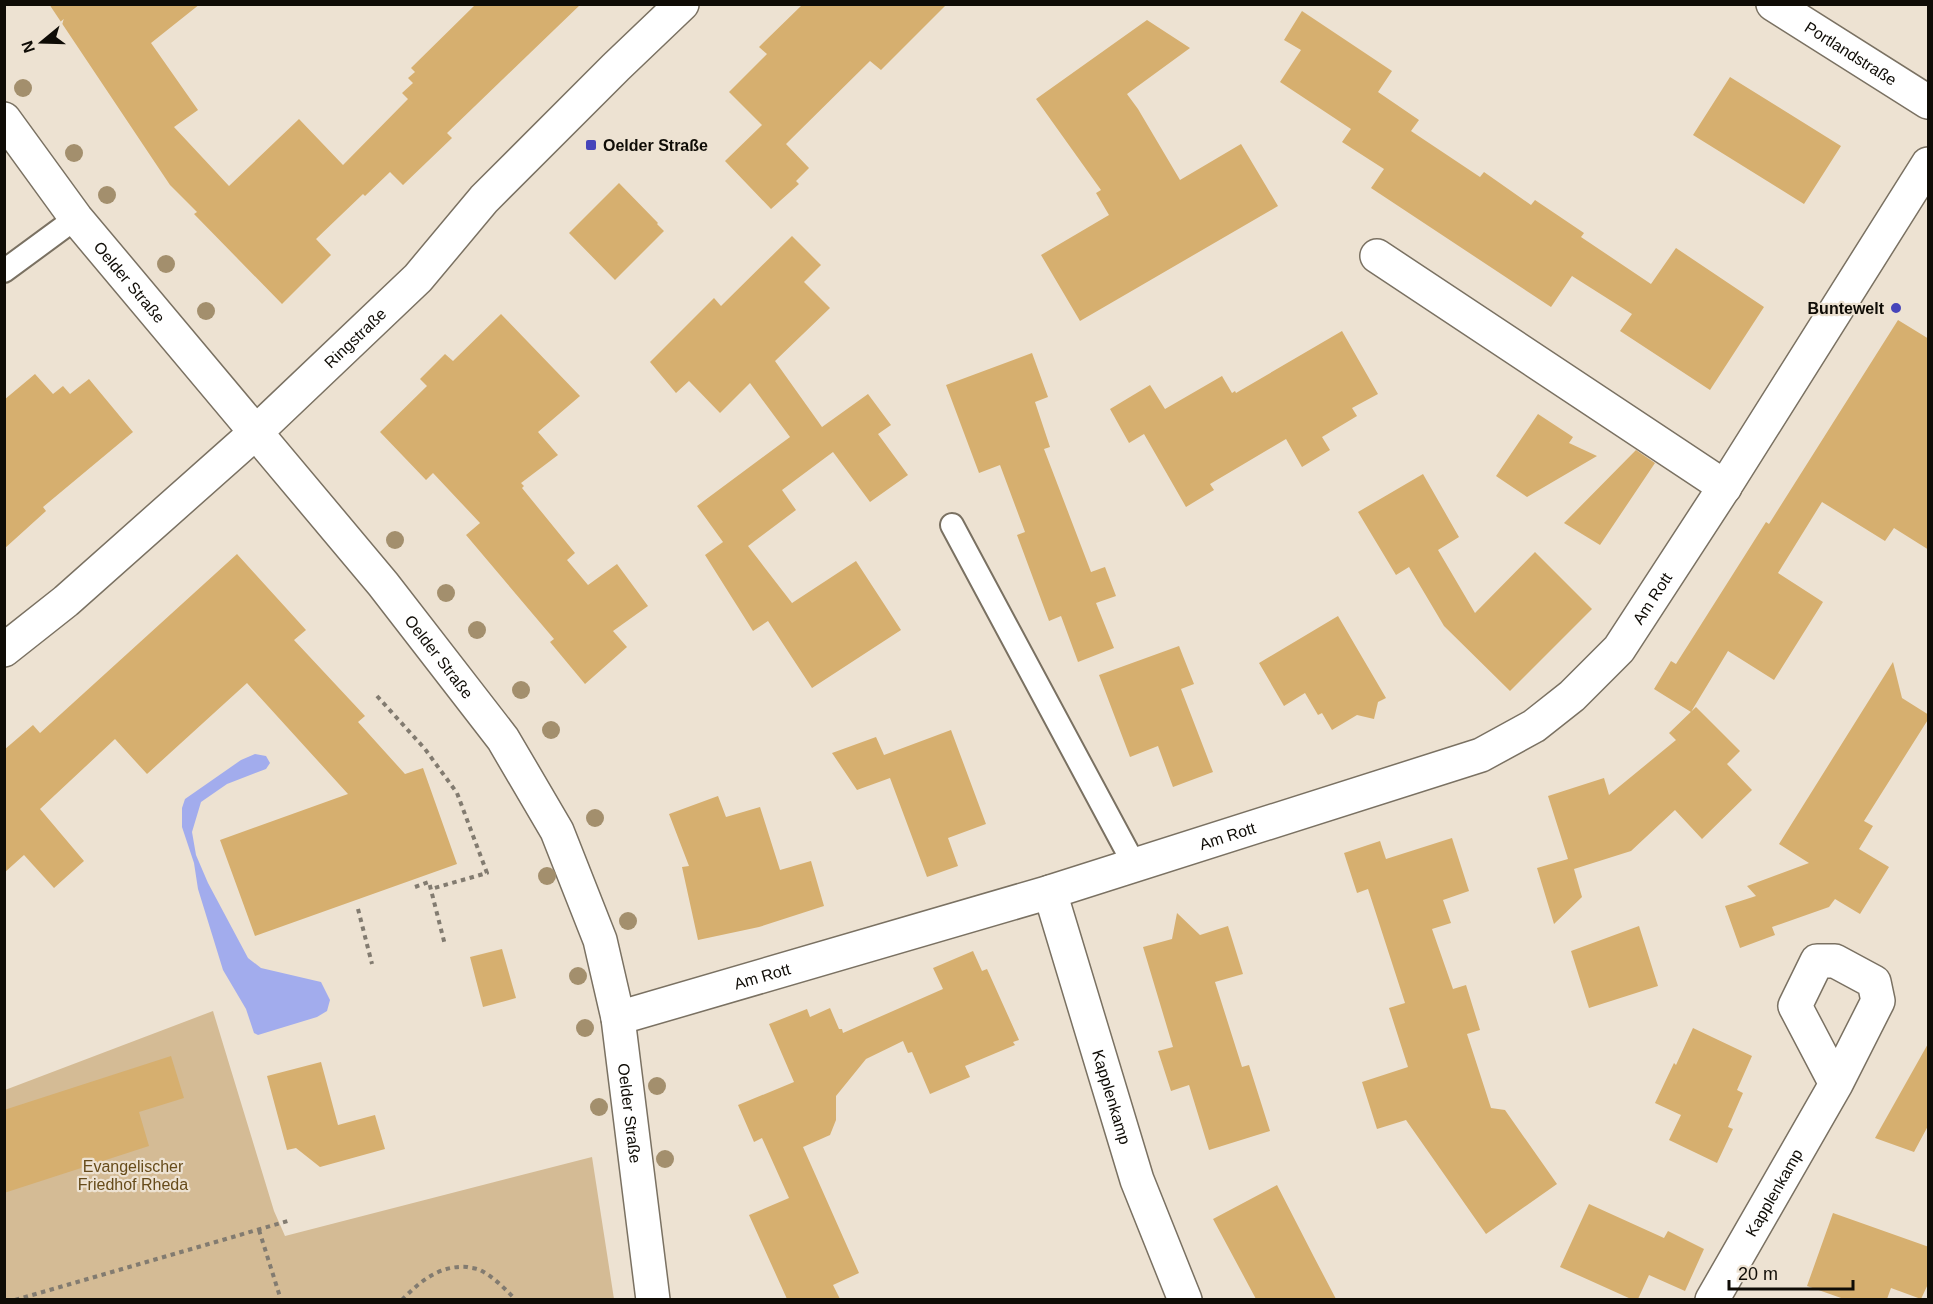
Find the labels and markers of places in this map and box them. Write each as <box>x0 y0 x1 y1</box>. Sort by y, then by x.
place label: Oelder Straße <box>603 137 708 154</box>
marker: Oelder Straße <box>584 138 598 152</box>
place label: Buntewelt <box>1808 300 1885 317</box>
marker: Buntewelt <box>1889 301 1903 315</box>

